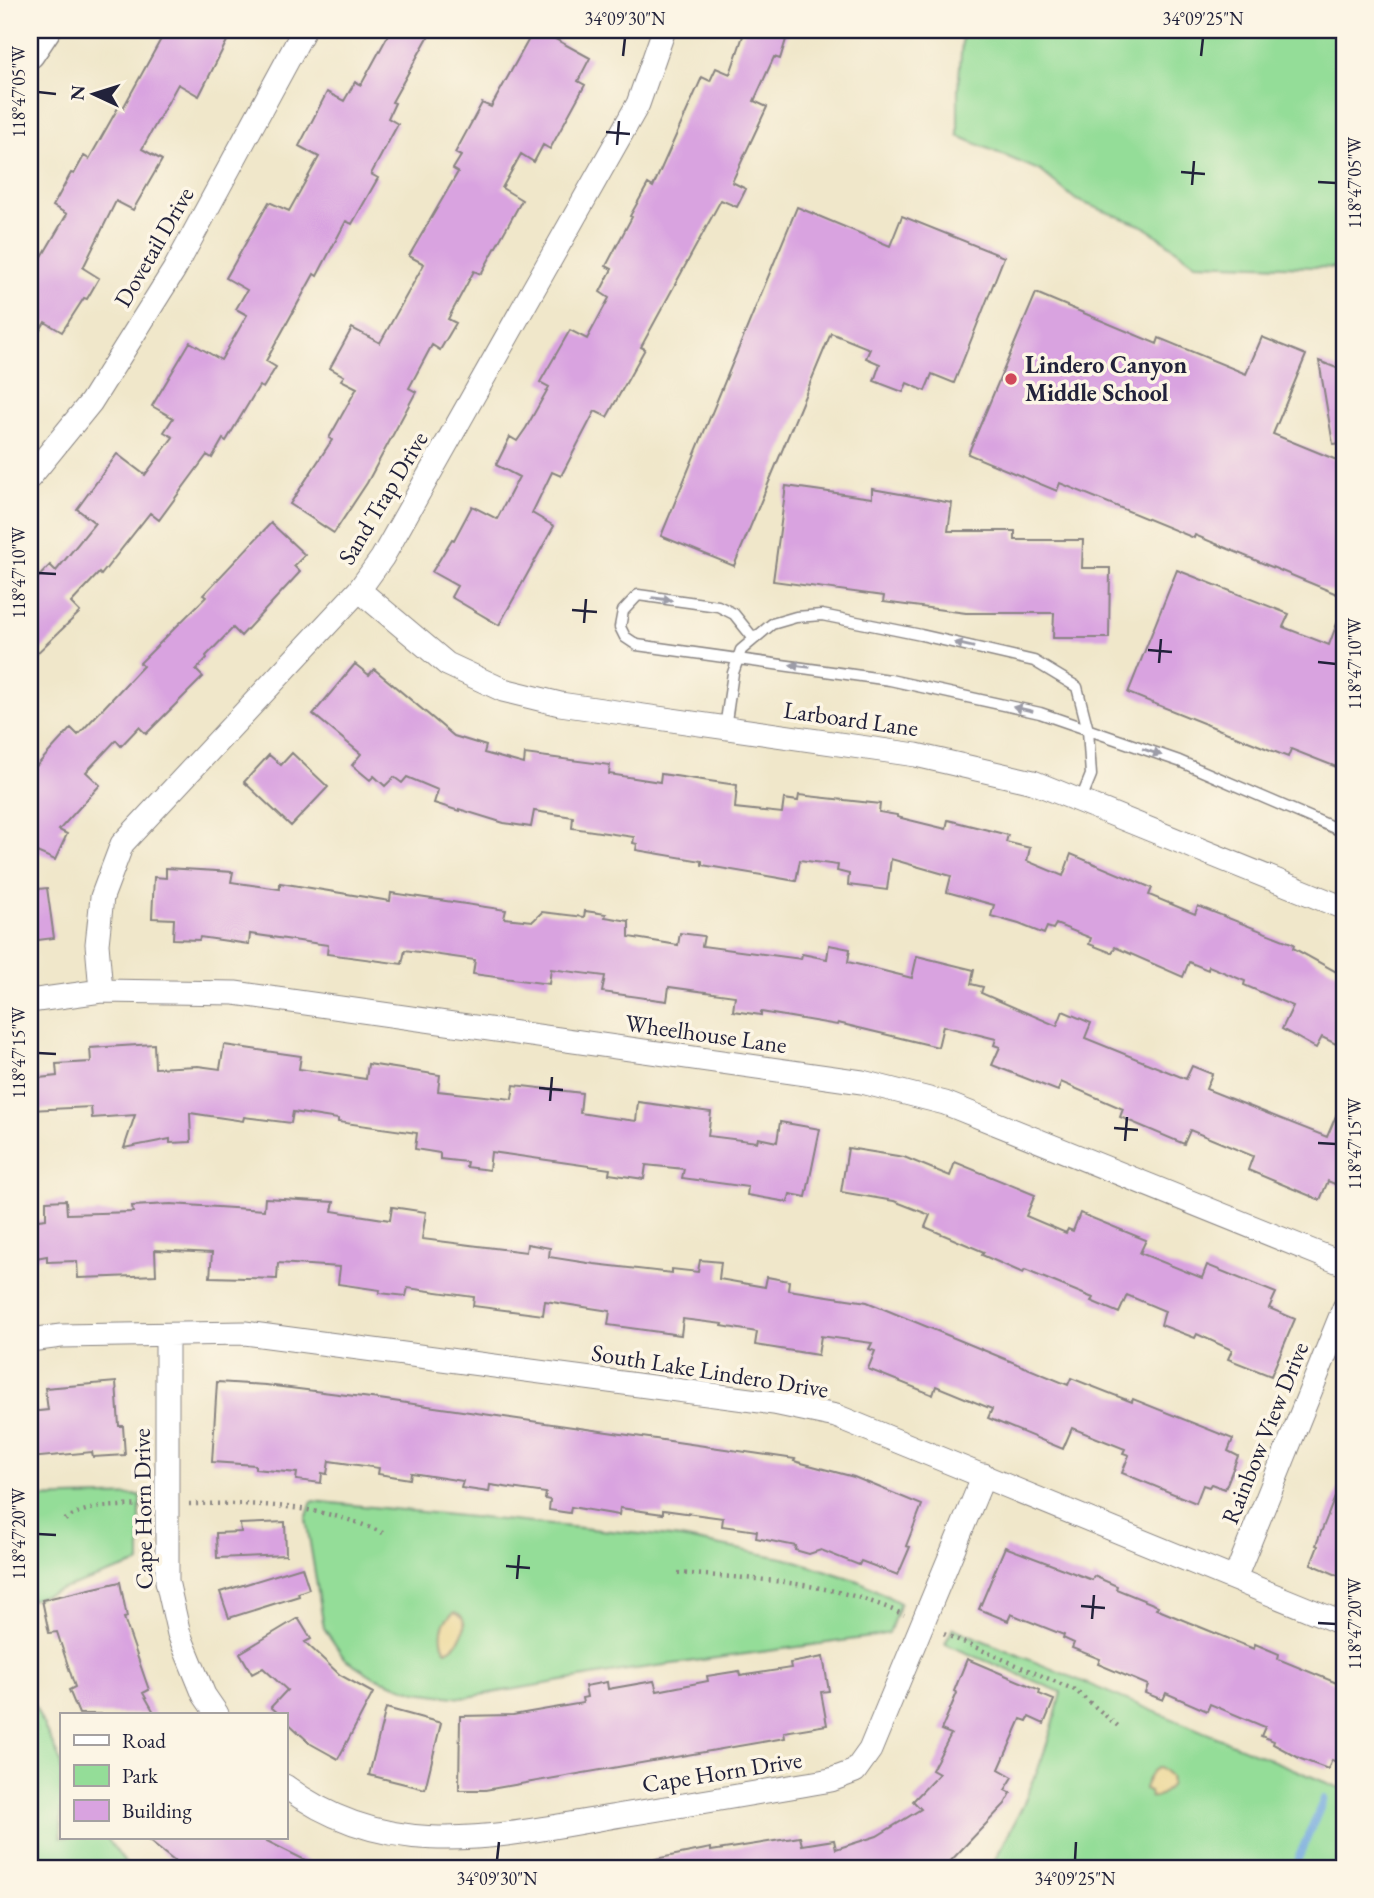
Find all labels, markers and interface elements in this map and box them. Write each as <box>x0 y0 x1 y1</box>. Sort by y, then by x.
text: 34°09'30"N <box>585 7 666 30</box>
text: 34°09'25"N <box>1163 7 1244 30</box>
text: 118°47'05"W <box>7 46 30 138</box>
north arrow <box>60 60 130 130</box>
text: N <box>65 84 91 101</box>
text: 118°47'05"W <box>1343 137 1366 229</box>
street label: Dovetail Drive <box>107 181 200 312</box>
place label: Lindero Canyon Middle School <box>1025 349 1187 408</box>
marker: Lindero Canyon Middle School <box>1003 371 1019 387</box>
street label: Sand Trap Drive <box>331 425 435 570</box>
text: 118°47'10"W <box>7 527 30 619</box>
one-way arrow <box>651 594 673 605</box>
text: 118°47'10"W <box>1343 618 1366 710</box>
one-way arrow <box>953 639 975 650</box>
one-way arrow <box>789 661 811 672</box>
street label: Larboard Lane <box>782 694 920 743</box>
one-way arrow <box>1012 703 1034 714</box>
one-way arrow <box>1142 747 1163 758</box>
text: 118°47'15"W <box>7 1007 30 1099</box>
street label: Wheelhouse Lane <box>623 1007 789 1060</box>
text: 118°47'15"W <box>1343 1098 1366 1190</box>
street label: South Lake Lindero Drive <box>589 1336 831 1405</box>
street label: Rainbow View Drive <box>1214 1337 1315 1528</box>
street label: Cape Horn Drive <box>126 1428 159 1590</box>
text: 118°47'20"W <box>7 1488 30 1580</box>
text: 118°47'20"W <box>1343 1578 1366 1670</box>
legend <box>60 1713 287 1839</box>
text: Road <box>122 1727 166 1754</box>
street label: Cape Horn Drive <box>640 1744 804 1799</box>
text: Park <box>122 1762 159 1789</box>
text: Building <box>122 1797 192 1824</box>
text: 34°09'30"N <box>457 1867 538 1890</box>
text: 34°09'25"N <box>1035 1867 1116 1890</box>

